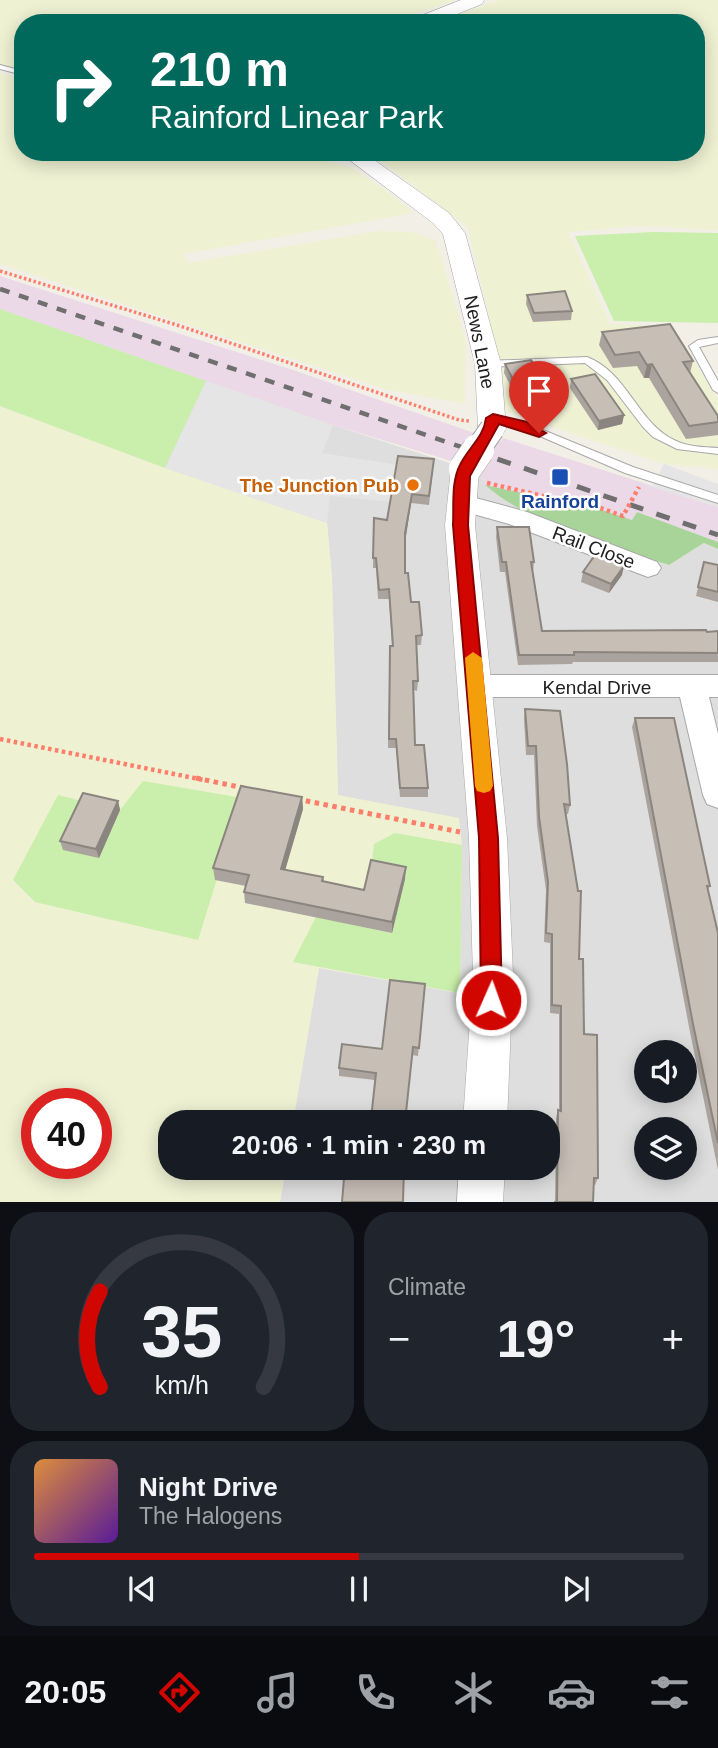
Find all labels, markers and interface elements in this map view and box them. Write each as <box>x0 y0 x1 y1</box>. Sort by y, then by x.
icon: right <box>35 42 126 133</box>
text: 210 m <box>150 42 289 96</box>
text: Rainford Linear Park <box>150 99 443 135</box>
street label: News Lane <box>460 293 499 391</box>
pin <box>509 361 569 433</box>
icon: arrive <box>520 372 558 410</box>
marker: Rainford <box>550 467 570 487</box>
place label: The Junction Pub <box>240 475 399 496</box>
marker: The Junction Pub <box>405 477 421 493</box>
place label: Rainford <box>521 491 599 512</box>
street label: Rail Close <box>550 522 638 573</box>
street label: Kendal Drive <box>543 677 651 698</box>
position arrow <box>454 963 528 1037</box>
map controls <box>634 1040 697 1180</box>
button: sound <box>634 1040 697 1103</box>
speed limit sign: 40 <box>21 1088 112 1179</box>
button: layers <box>634 1117 697 1180</box>
text: 20:06 · 1 min · 230 m <box>232 1130 486 1160</box>
text: Climate <box>388 1274 466 1300</box>
text: 35 <box>142 1292 222 1373</box>
text: 19° <box>497 1310 575 1368</box>
text: − <box>388 1318 410 1360</box>
text: + <box>662 1318 684 1360</box>
text: km/h <box>155 1371 209 1399</box>
text: Night Drive <box>139 1472 278 1502</box>
text: The Halogens <box>139 1503 282 1529</box>
icon: previous <box>123 1570 161 1608</box>
icon: pause <box>340 1570 378 1608</box>
icon: next <box>557 1570 595 1608</box>
icon: directions <box>155 1668 204 1717</box>
icon: music <box>253 1668 302 1717</box>
icon: phone <box>351 1668 400 1717</box>
icon: climate <box>449 1668 498 1717</box>
icon: car <box>547 1668 596 1717</box>
icon: filters <box>645 1668 694 1717</box>
text: 20:05 <box>24 1674 106 1710</box>

